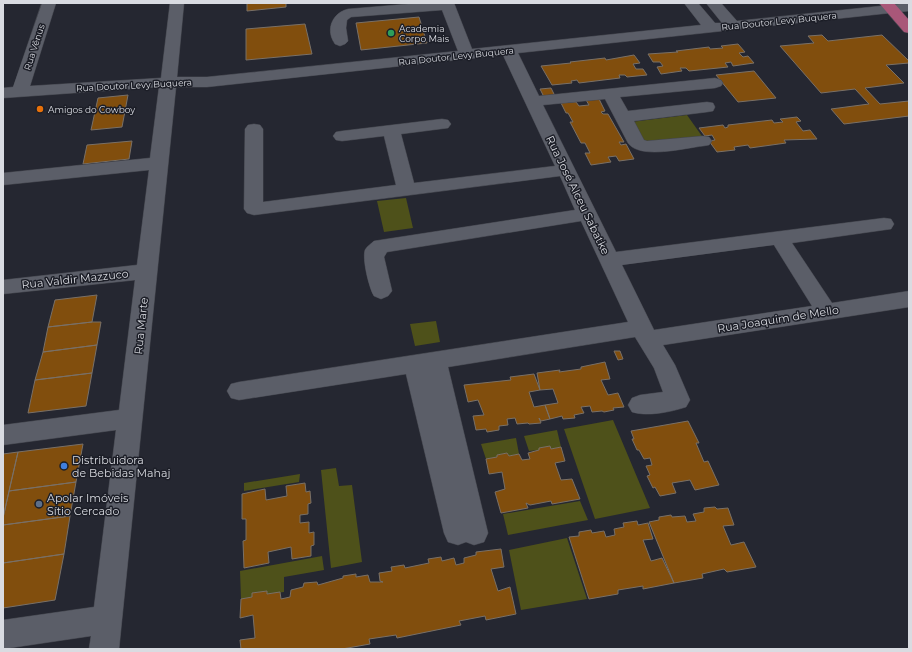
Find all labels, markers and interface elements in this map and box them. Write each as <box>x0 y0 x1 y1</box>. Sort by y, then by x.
street label: Rua Doutor Levy Buquera <box>721 9 837 33</box>
street label: Rua Vênus <box>21 22 47 72</box>
place label: Academia Corpo Mais <box>399 23 450 44</box>
marker: Academia Corpo Mais <box>386 28 396 38</box>
street label: Rua Doutor Levy Buquera <box>398 44 514 68</box>
street label: Rua Doutor Levy Buquera <box>76 76 192 94</box>
marker: Amigos do Cowboy <box>35 104 45 114</box>
place label: Amigos do Cowboy <box>48 104 135 115</box>
street label: Rua José Alceu Sabatke <box>543 133 613 257</box>
street label: Rua Valdir Mazzuco <box>21 266 129 292</box>
street label: Rua Marte <box>131 296 151 355</box>
street label: Rua Joaquim de Mello <box>716 302 840 336</box>
place label: Distribuidora de Bebidas Mahaj <box>72 453 170 480</box>
marker: Distribuidora de Bebidas Mahaj <box>59 461 69 471</box>
place label: Apolar Imóveis Sítio Cercado <box>47 491 129 518</box>
marker: Apolar Imóveis Sítio Cercado <box>34 499 44 509</box>

